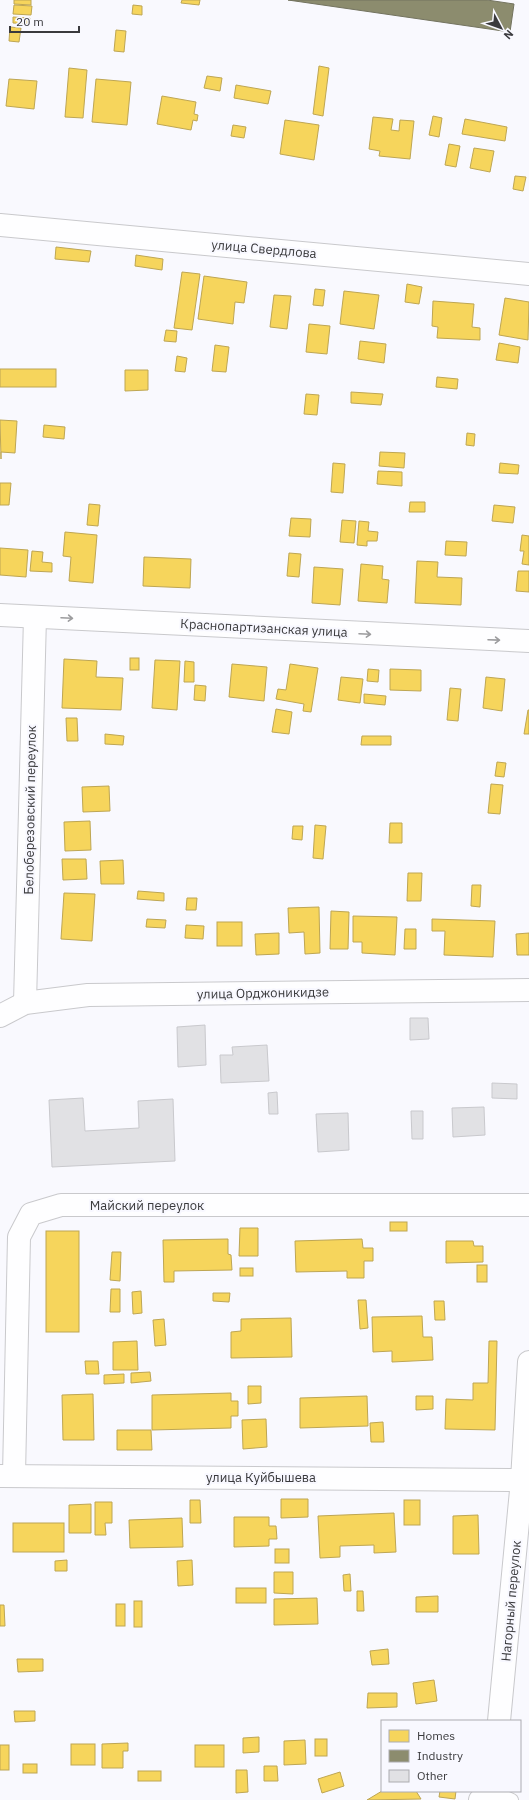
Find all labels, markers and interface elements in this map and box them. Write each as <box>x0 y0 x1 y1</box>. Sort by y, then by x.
scale bar <box>10 8 79 34</box>
north arrow <box>481 8 521 48</box>
text: 20 m <box>16 14 44 29</box>
text: N <box>501 27 516 42</box>
street label: улица Свердлова <box>211 236 317 262</box>
one-way arrow <box>60 615 73 622</box>
street label: Краснопартизанская улица <box>180 615 348 641</box>
one-way arrow <box>358 630 371 637</box>
one-way arrow <box>487 636 500 644</box>
street label: Белоберезовский переулок <box>20 725 40 895</box>
street label: улица Орджоникидзе <box>197 983 329 1003</box>
street label: Майский переулок <box>90 1197 204 1214</box>
street label: улица Куйбышева <box>206 1469 316 1486</box>
street label: Нагорный переулок <box>497 1540 525 1662</box>
legend <box>381 1720 521 1792</box>
text: Homes <box>417 1728 455 1743</box>
text: Industry <box>417 1748 463 1763</box>
text: Other <box>417 1768 448 1783</box>

